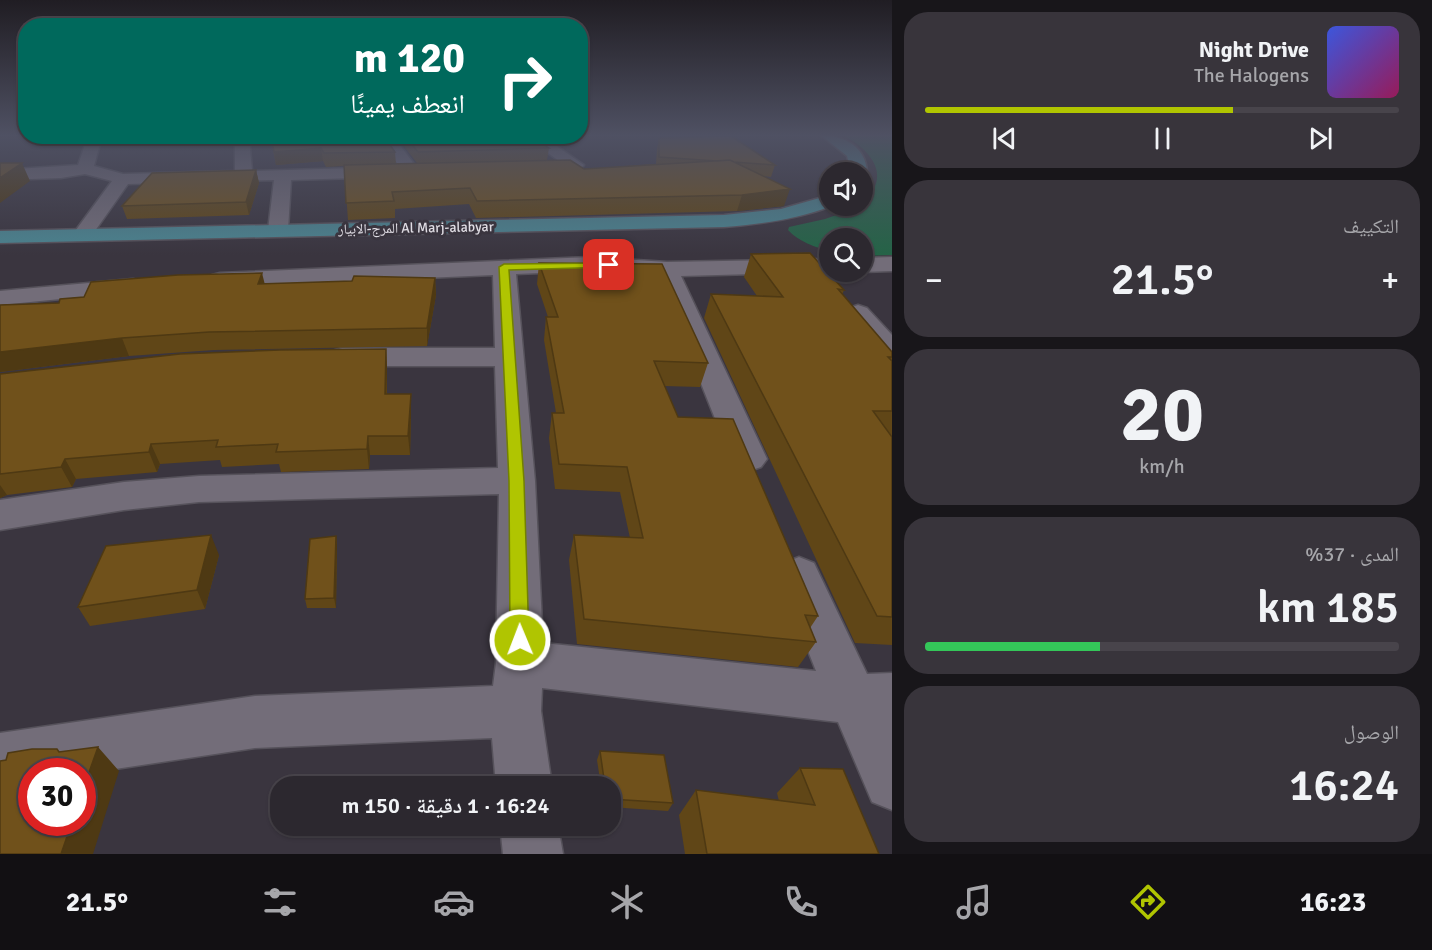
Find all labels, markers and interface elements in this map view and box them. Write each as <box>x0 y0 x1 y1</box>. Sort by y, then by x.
text: 120 m <box>354 33 465 84</box>
text: Night Drive <box>1199 36 1309 63</box>
icon: right <box>486 42 564 120</box>
text: The Halogens <box>1194 63 1309 88</box>
text: انعطف يمينًا <box>350 88 465 121</box>
icon: previous <box>988 122 1021 155</box>
icon: pause <box>1146 122 1179 155</box>
icon: next <box>1304 122 1337 155</box>
map controls <box>819 162 873 282</box>
button: sound <box>819 162 873 216</box>
text: التكييف <box>1343 214 1399 239</box>
street label: المرج-الابيار Al Marj-alabyar <box>337 218 495 239</box>
button: search <box>819 228 873 282</box>
pin <box>583 239 634 290</box>
icon: arrive <box>592 248 625 281</box>
text: 21.5° <box>1111 252 1213 307</box>
text: − <box>925 260 943 301</box>
text: + <box>1381 260 1399 301</box>
text: 20 <box>1120 367 1204 463</box>
text: km/h <box>1139 454 1185 479</box>
text: المدى · 37% <box>1305 542 1399 567</box>
text: 185 km <box>1257 580 1399 635</box>
position arrow <box>488 608 552 672</box>
text: الوصول <box>1344 720 1399 745</box>
speed limit sign: 30 <box>18 758 96 836</box>
text: 16:24 <box>1289 758 1399 813</box>
text: 16:24 · 1 دقيقة · 150 m <box>342 792 549 819</box>
icon: filters <box>259 881 301 923</box>
icon: car <box>433 881 475 923</box>
icon: climate <box>606 881 648 923</box>
icon: phone <box>780 881 822 923</box>
icon: music <box>953 881 995 923</box>
icon: directions <box>1127 881 1169 923</box>
text: 21.5° <box>66 886 128 919</box>
text: 16:23 <box>1300 886 1366 919</box>

